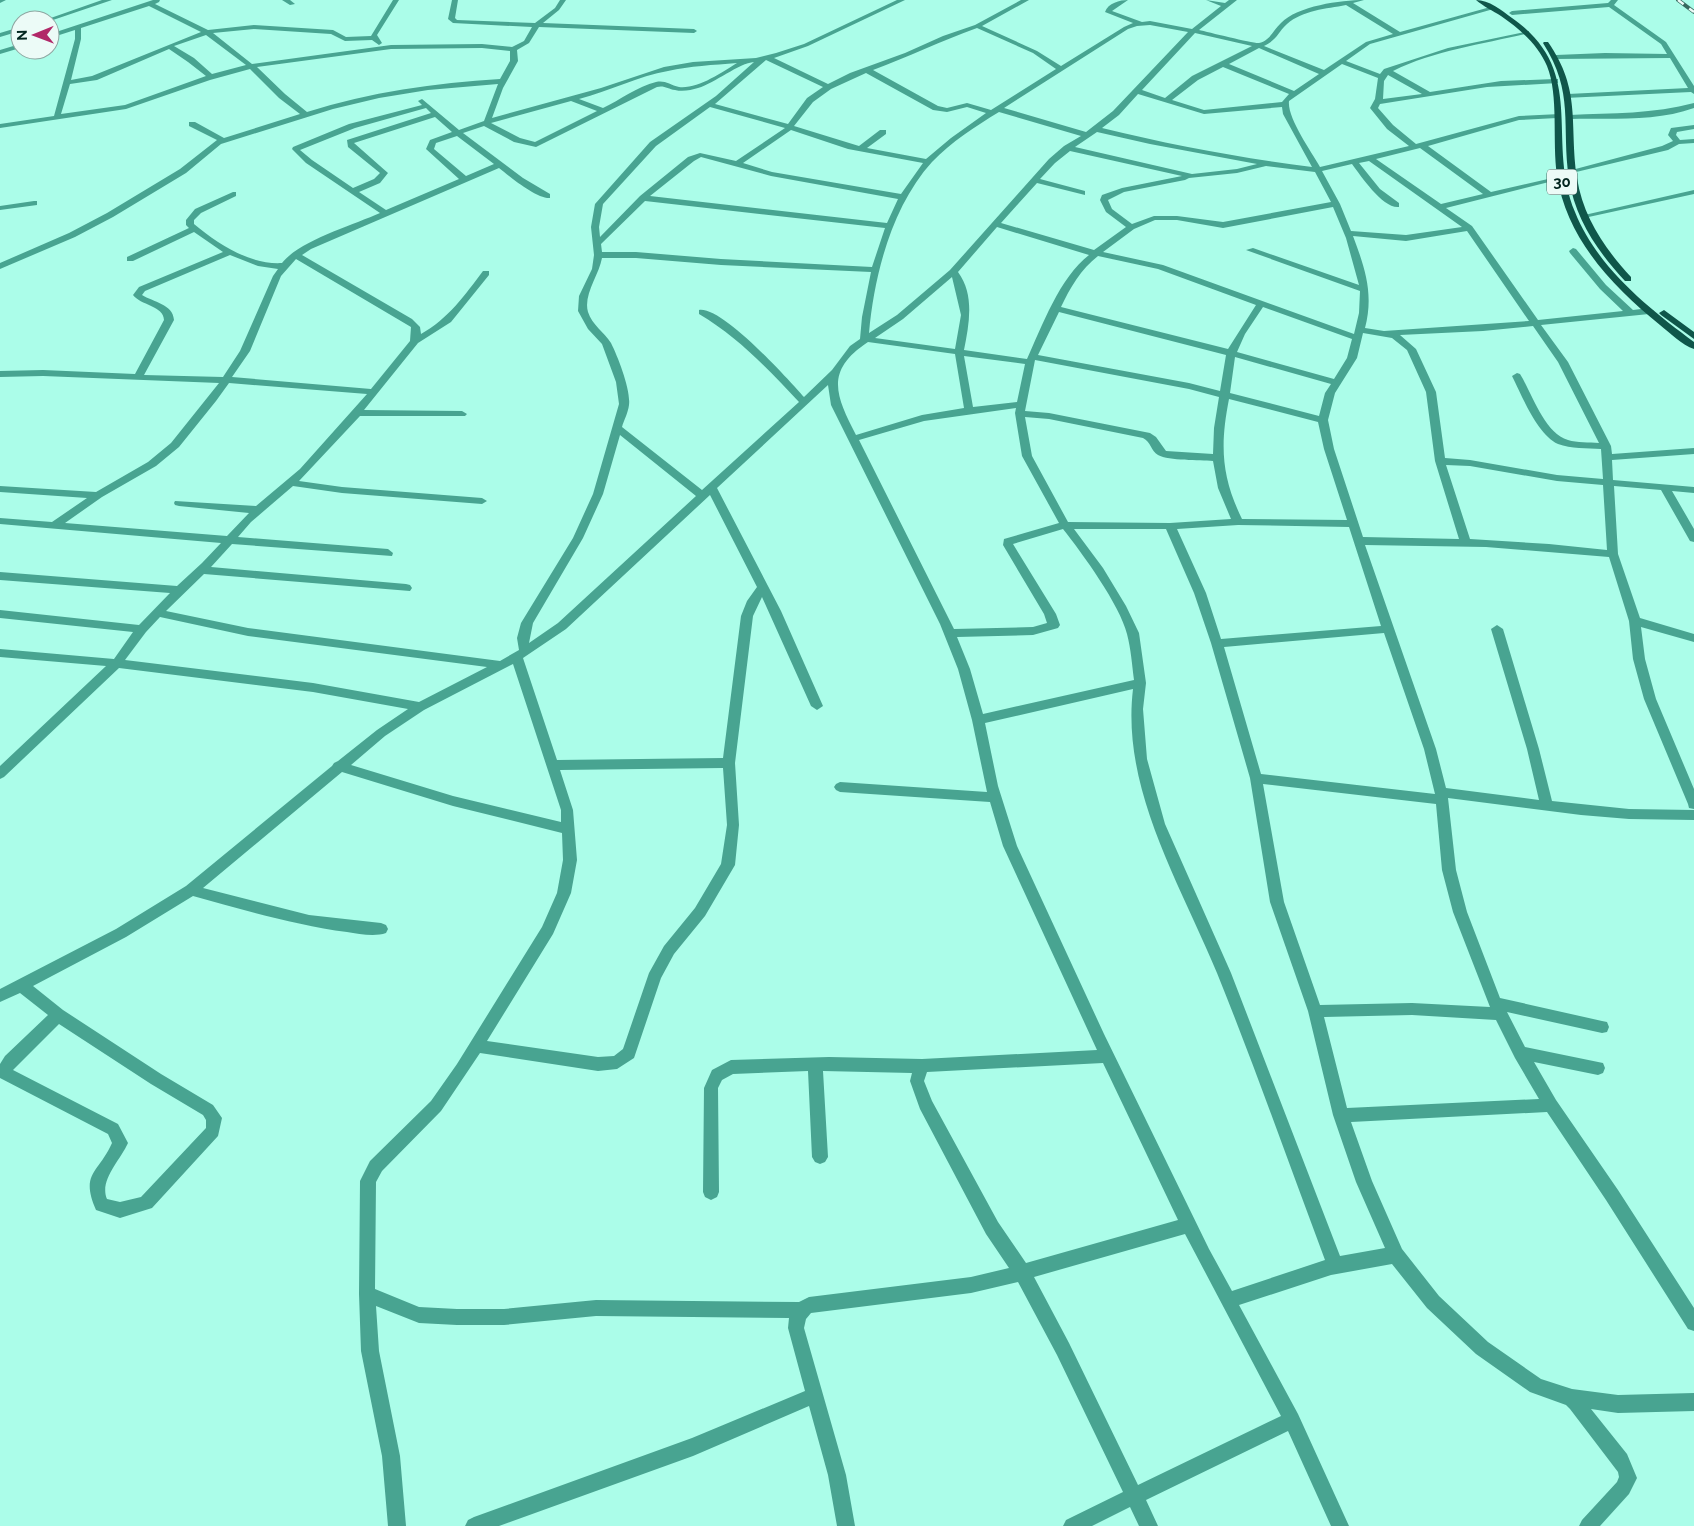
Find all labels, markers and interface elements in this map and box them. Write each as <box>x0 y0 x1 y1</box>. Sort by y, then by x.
north arrow <box>10 10 60 60</box>
text: N <box>14 30 30 41</box>
road number: 30 <box>1547 170 1577 194</box>

